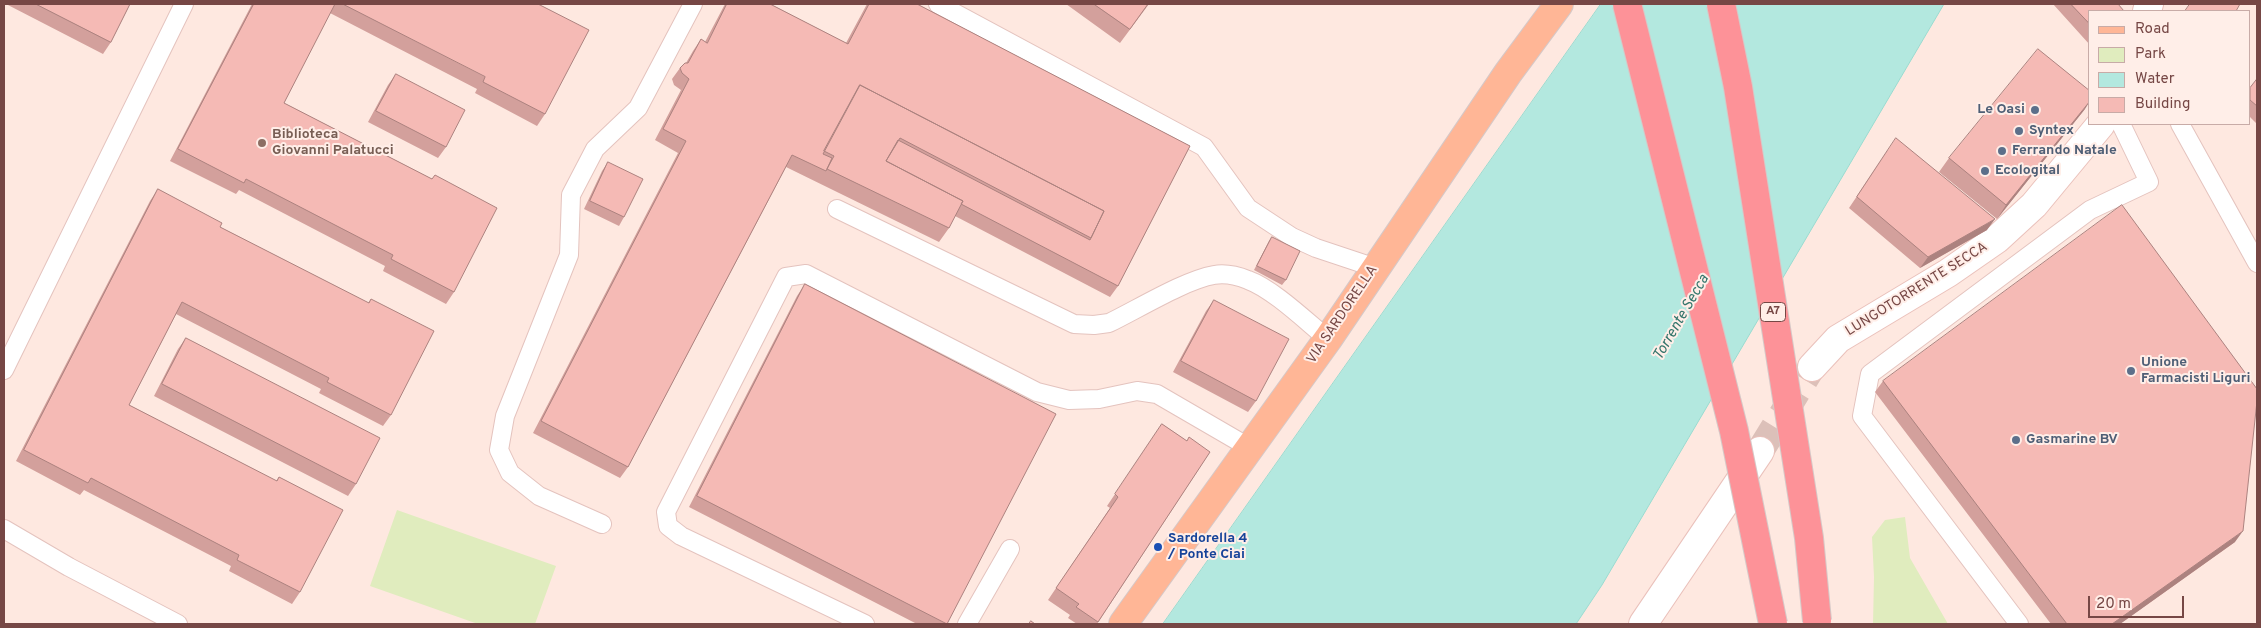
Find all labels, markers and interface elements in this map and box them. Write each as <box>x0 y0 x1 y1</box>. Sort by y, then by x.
legend <box>2088 10 2251 125</box>
text: Road <box>2135 20 2170 39</box>
text: Park <box>2135 45 2166 64</box>
text: Water <box>2135 70 2174 89</box>
text: Building <box>2135 95 2190 114</box>
place label: Le Oasi <box>1977 102 2025 118</box>
marker: Le Oasi <box>2029 104 2041 116</box>
place label: Syntex <box>2029 123 2074 139</box>
marker: Syntex <box>2013 125 2025 137</box>
place label: Biblioteca Giovanni Palatucci <box>272 127 394 160</box>
marker: Biblioteca Giovanni Palatucci <box>256 137 268 149</box>
place label: Ferrando Natale <box>2012 143 2117 159</box>
marker: Ferrando Natale <box>1996 145 2008 157</box>
place label: Ecologital <box>1995 163 2060 179</box>
marker: Ecologital <box>1979 165 1991 177</box>
street label: LUNGOTORRENTE SECCA <box>1843 239 1991 341</box>
street label: VIA SARDORELLA <box>1304 263 1382 367</box>
water label: Torrente Secca <box>1650 272 1714 364</box>
road number: A7 <box>1760 302 1786 322</box>
place label: Unione Farmacisti Liguri <box>2141 355 2250 388</box>
marker: Unione Farmacisti Liguri <box>2125 365 2137 377</box>
place label: Gasmarine BV <box>2026 432 2118 448</box>
marker: Gasmarine BV <box>2010 434 2022 446</box>
place label: Sardorella 4 / Ponte Ciai <box>1168 531 1248 564</box>
marker: Sardorella 4 / Ponte Ciai <box>1152 541 1164 553</box>
scale bar <box>2091 586 2187 618</box>
text: 20 m <box>2096 595 2131 614</box>

